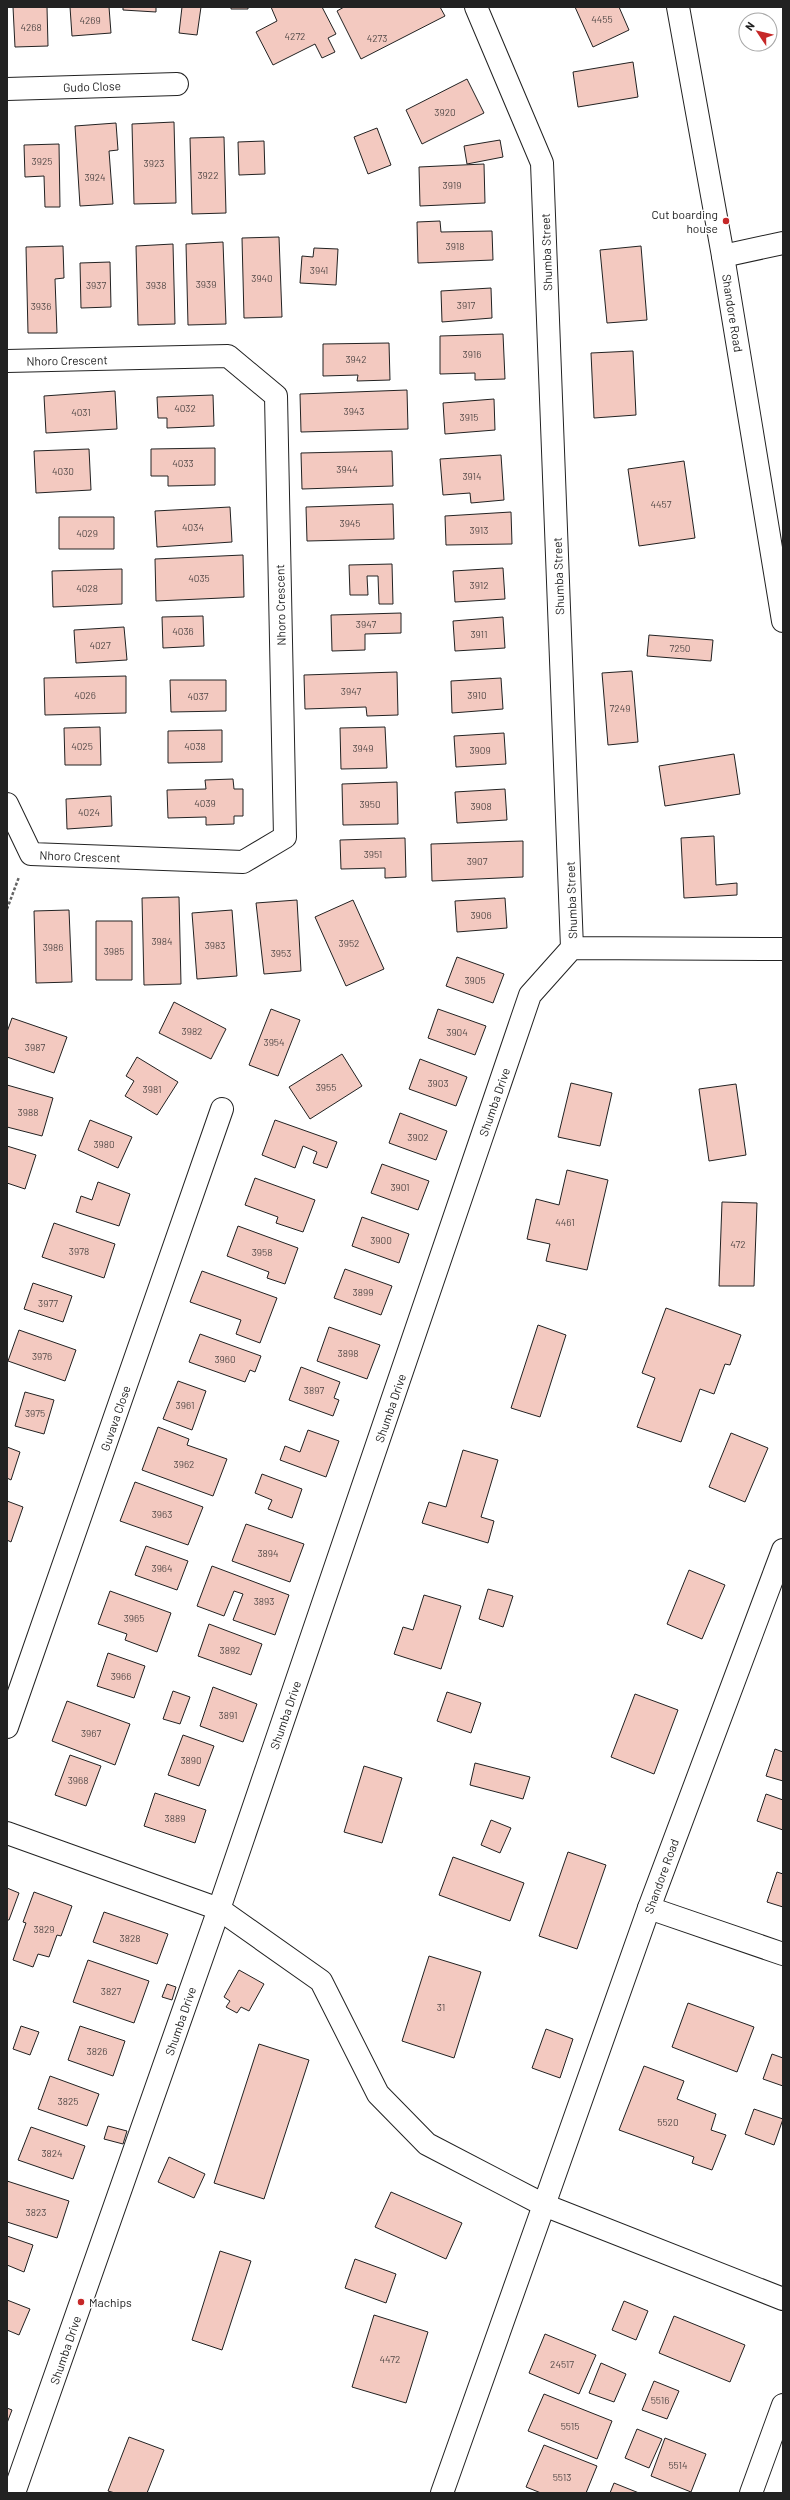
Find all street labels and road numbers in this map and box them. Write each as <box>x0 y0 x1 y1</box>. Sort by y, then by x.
street label: Gudo Close <box>63 78 121 94</box>
street label: Shumba Street <box>538 213 554 291</box>
street label: Shandore Road <box>720 273 746 353</box>
street label: Nhoro Crescent <box>26 352 108 368</box>
street label: Shumba Street <box>550 537 566 615</box>
street label: Nhoro Crescent <box>272 564 288 646</box>
street label: Nhoro Crescent <box>39 848 121 864</box>
street label: Shumba Street <box>563 861 579 939</box>
street label: Shumba Drive <box>476 1066 512 1138</box>
street label: Shumba Drive <box>372 1372 408 1444</box>
street label: Guvava Close <box>97 1383 133 1453</box>
street label: Shumba Drive <box>267 1679 303 1751</box>
street label: Shandore Road <box>641 1837 681 1915</box>
street label: Shumba Drive <box>162 1985 198 2057</box>
street label: Shumba Drive <box>47 2314 83 2386</box>

